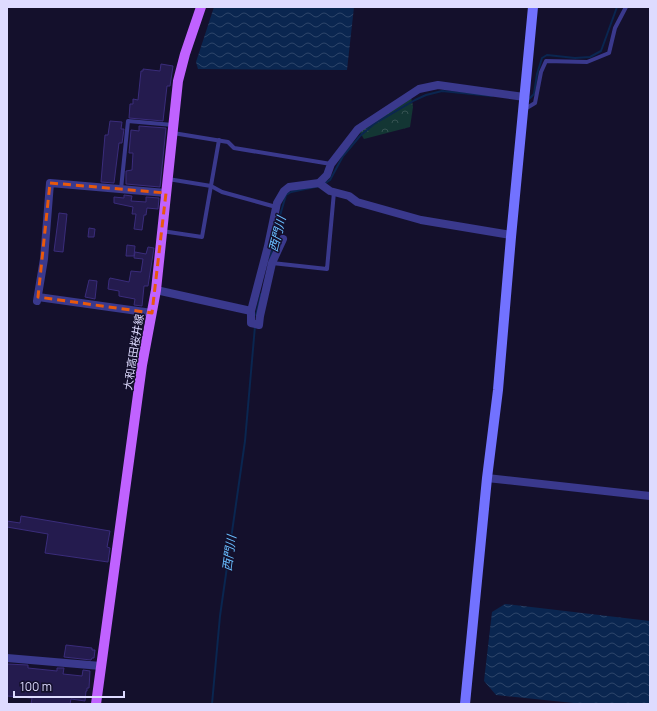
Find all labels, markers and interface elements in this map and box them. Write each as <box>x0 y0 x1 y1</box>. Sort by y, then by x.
water label: 西門川 <box>264 213 290 254</box>
street label: 大和高田桜井線 <box>120 313 146 391</box>
water label: 西門川 <box>218 532 240 572</box>
scale bar <box>14 673 124 699</box>
text: 100 m <box>20 678 52 695</box>

